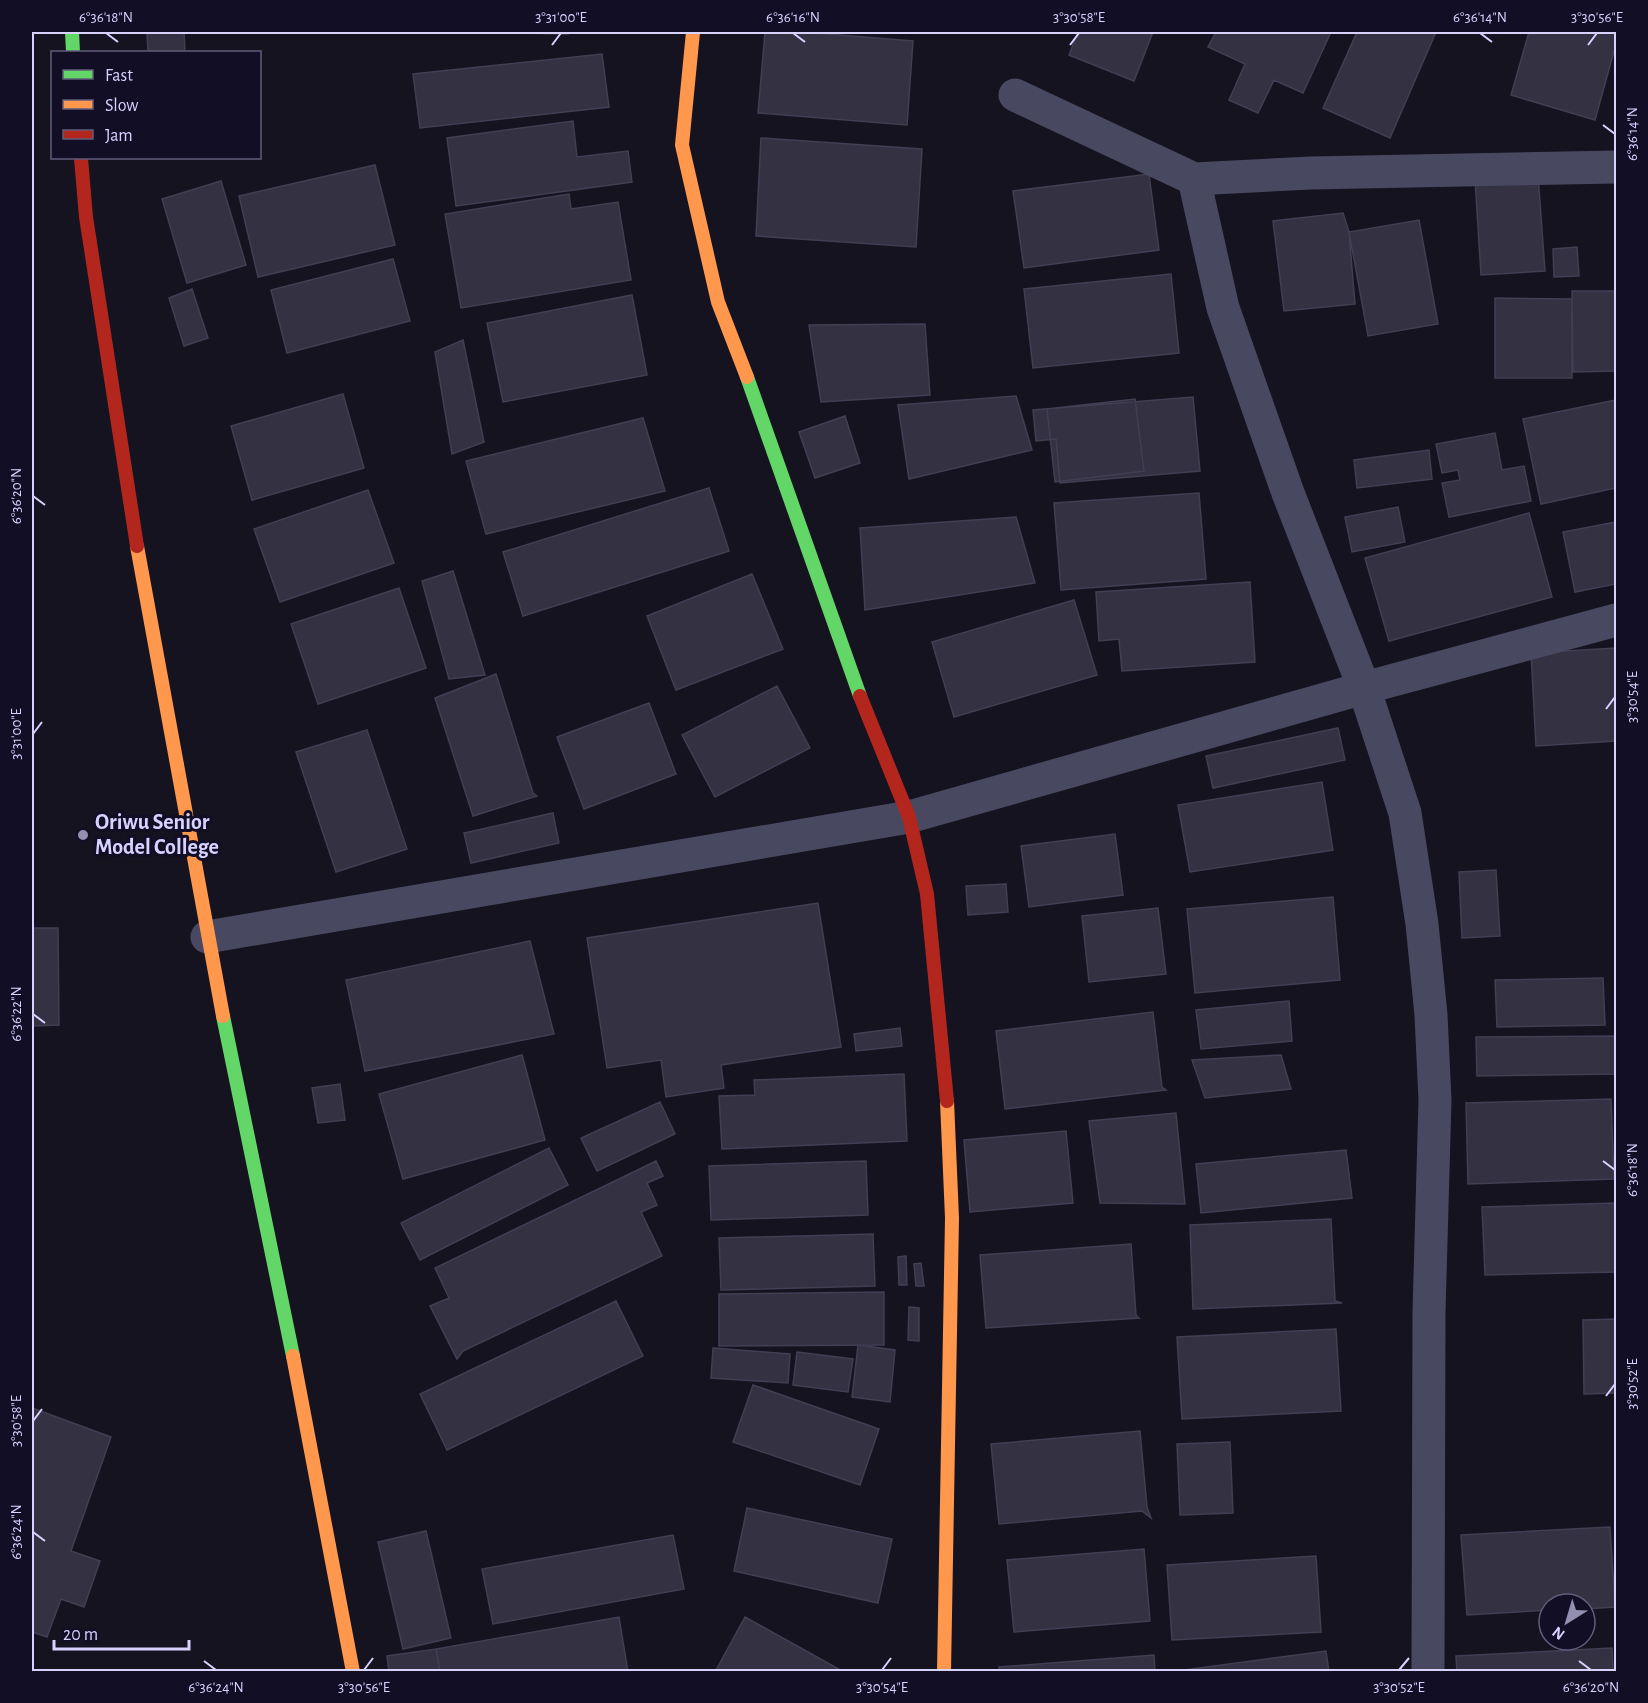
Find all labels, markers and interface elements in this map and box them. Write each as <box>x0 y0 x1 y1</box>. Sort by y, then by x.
text: 6°36'18"N <box>79 10 133 25</box>
text: 3°31'00"E <box>535 10 587 25</box>
text: 6°36'16"N <box>766 10 820 25</box>
text: 3°30'58"E <box>1053 10 1105 25</box>
text: 6°36'14"N <box>1453 10 1507 25</box>
text: 3°30'56"E <box>1571 10 1623 25</box>
legend <box>51 51 261 159</box>
text: Fast <box>105 67 133 85</box>
text: Slow <box>105 97 138 115</box>
text: 6°36'14"N <box>1625 107 1640 161</box>
text: Jam <box>105 127 133 145</box>
text: 6°36'20"N <box>9 468 24 524</box>
text: 3°30'54"E <box>1625 671 1640 723</box>
text: 3°31'00"E <box>9 708 24 760</box>
place label: Oriwu Senior Model College <box>95 811 219 858</box>
marker: Oriwu Senior Model College <box>76 828 90 842</box>
text: 6°36'22"N <box>9 986 24 1042</box>
text: 6°36'18"N <box>1625 1143 1640 1197</box>
text: 3°30'52"E <box>1625 1358 1640 1410</box>
text: 3°30'58"E <box>9 1395 24 1447</box>
text: 6°36'24"N <box>9 1504 24 1560</box>
north arrow <box>1537 1592 1597 1652</box>
scale bar <box>54 1613 189 1651</box>
text: N <box>1549 1623 1568 1643</box>
text: 20 m <box>63 1626 98 1644</box>
text: 6°36'24"N <box>188 1680 244 1695</box>
text: 3°30'56"E <box>338 1680 390 1695</box>
text: 3°30'54"E <box>856 1680 908 1695</box>
text: 3°30'52"E <box>1373 1680 1425 1695</box>
text: 6°36'20"N <box>1563 1680 1619 1695</box>

